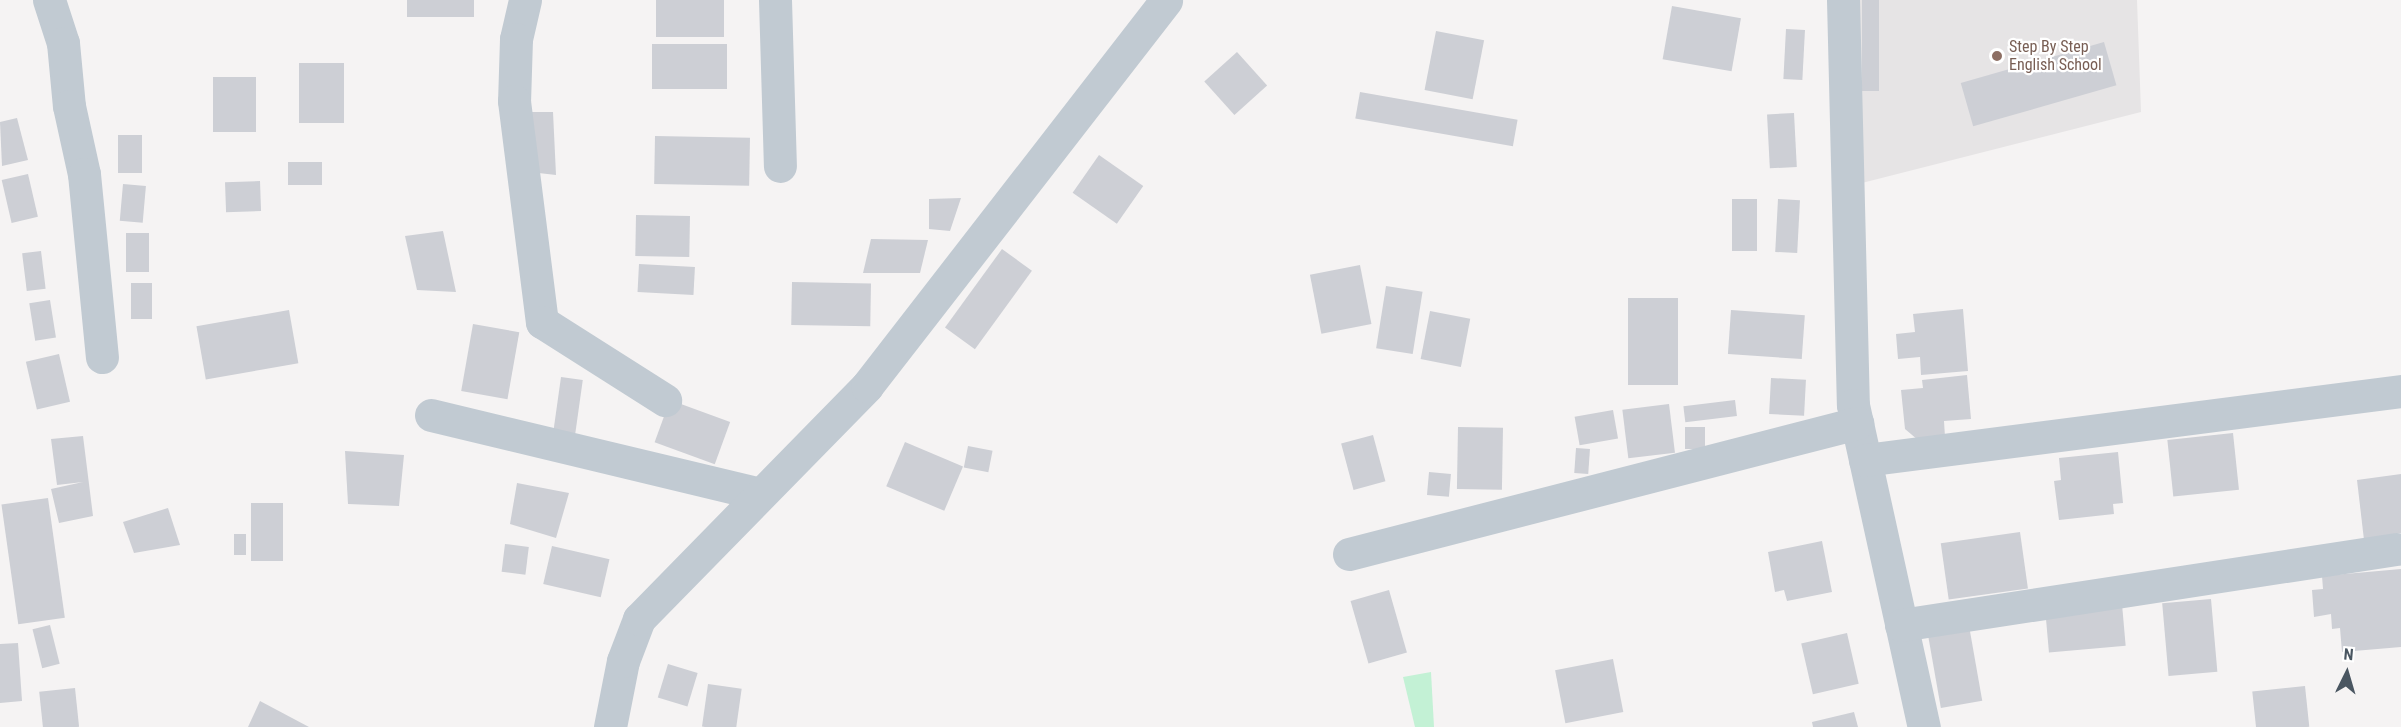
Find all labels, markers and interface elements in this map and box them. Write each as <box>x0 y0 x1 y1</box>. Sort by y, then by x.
place label: Step By Step English School <box>2009 37 2102 75</box>
marker: Step By Step English School <box>1990 49 2004 63</box>
north arrow <box>2317 643 2377 703</box>
text: N <box>2343 645 2354 664</box>

